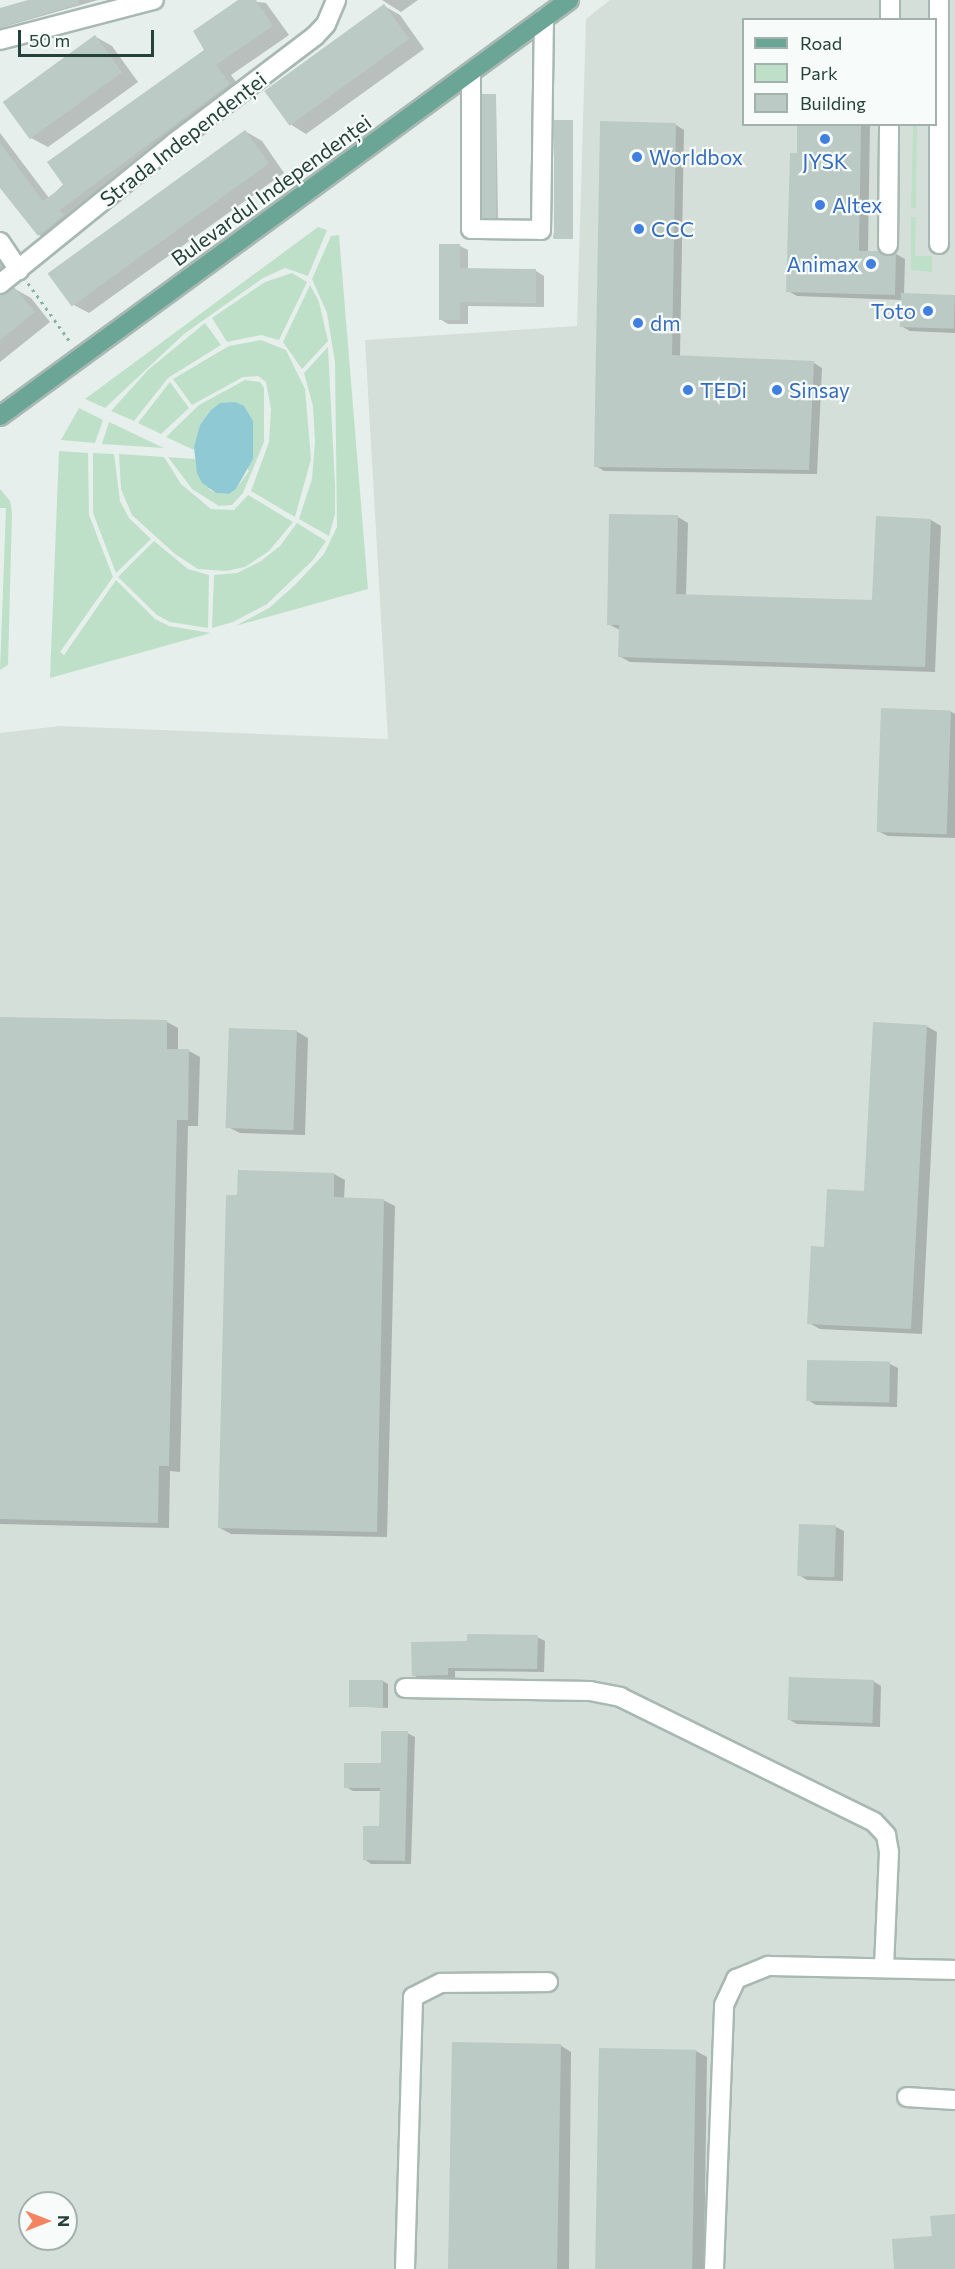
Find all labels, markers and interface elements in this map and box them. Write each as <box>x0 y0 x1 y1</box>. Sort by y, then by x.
scale bar <box>21 18 158 56</box>
legend <box>742 18 937 126</box>
text: 50 m <box>29 29 70 51</box>
text: Road <box>800 32 842 54</box>
text: Park <box>800 62 838 84</box>
street label: Strada Independenței <box>95 66 271 212</box>
text: Building <box>800 92 866 114</box>
street label: Bulevardul Independenței <box>166 109 376 271</box>
marker: JYSK <box>818 132 832 146</box>
place label: Worldbox <box>649 144 743 170</box>
place label: JYSK <box>802 148 848 174</box>
marker: Worldbox <box>630 150 644 164</box>
place label: Altex <box>832 192 883 218</box>
marker: Altex <box>813 198 827 212</box>
place label: CCC <box>651 216 694 242</box>
marker: CCC <box>632 222 646 236</box>
place label: Animax <box>787 251 859 277</box>
marker: Animax <box>864 257 878 271</box>
place label: Toto <box>871 298 916 324</box>
marker: Toto <box>921 304 935 318</box>
place label: dm <box>650 310 680 336</box>
marker: dm <box>631 316 645 330</box>
place label: TEDi <box>700 377 747 403</box>
place label: Sinsay <box>789 377 850 403</box>
marker: TEDi <box>681 383 695 397</box>
marker: Sinsay <box>770 383 784 397</box>
north arrow <box>18 2191 78 2251</box>
text: N <box>55 2215 74 2227</box>

